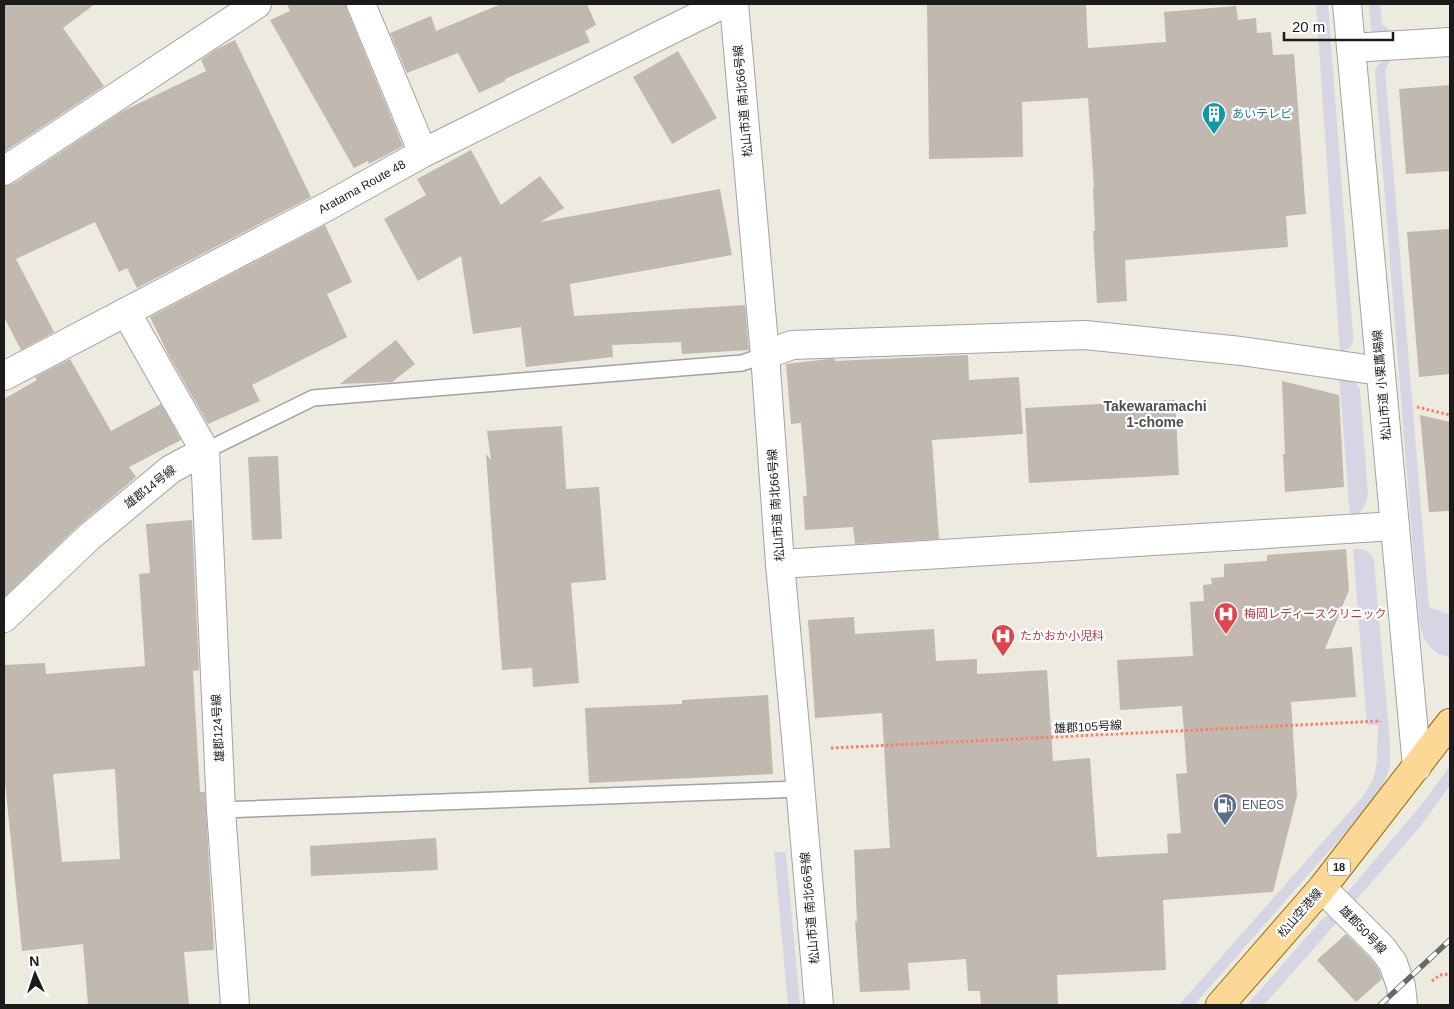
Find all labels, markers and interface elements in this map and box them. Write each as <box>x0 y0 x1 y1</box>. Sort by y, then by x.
scale bar <box>1284 10 1393 42</box>
text: 20 m <box>1292 18 1325 35</box>
street label: 松山市道 南北66号線 <box>731 44 755 158</box>
building icon: あいテレビ <box>1201 101 1227 135</box>
place label: あいテレビ <box>1232 107 1292 121</box>
street label: Aratama Route 48 <box>316 157 408 217</box>
street label: 松山市道 小栗鷹場線 <box>1370 329 1394 441</box>
district label: Takewaramachi 1-chome <box>1103 398 1207 430</box>
street label: 松山市道 南北66号線 <box>765 448 787 562</box>
street label: 雄郡14号線 <box>122 463 178 511</box>
hospital icon: 梅岡レディースクリニック <box>1213 601 1239 635</box>
place label: 梅岡レディースクリニック <box>1244 607 1387 621</box>
hospital icon: たかおか小児科 <box>990 623 1016 657</box>
place label: たかおか小児科 <box>1020 629 1104 643</box>
street label: 雄郡124号線 <box>209 694 227 762</box>
street label: 雄郡105号線 <box>1054 718 1122 736</box>
fuel station icon: ENEOS <box>1212 792 1238 826</box>
place label: ENEOS <box>1242 798 1284 812</box>
street label: 松山市道 南北66号線 <box>798 851 822 965</box>
road number: 18 <box>1328 859 1350 876</box>
street label: 松山空港線 <box>1275 886 1325 940</box>
street label: 雄郡50号線 <box>1337 903 1389 957</box>
north arrow <box>10 949 60 999</box>
text: N <box>29 953 40 969</box>

